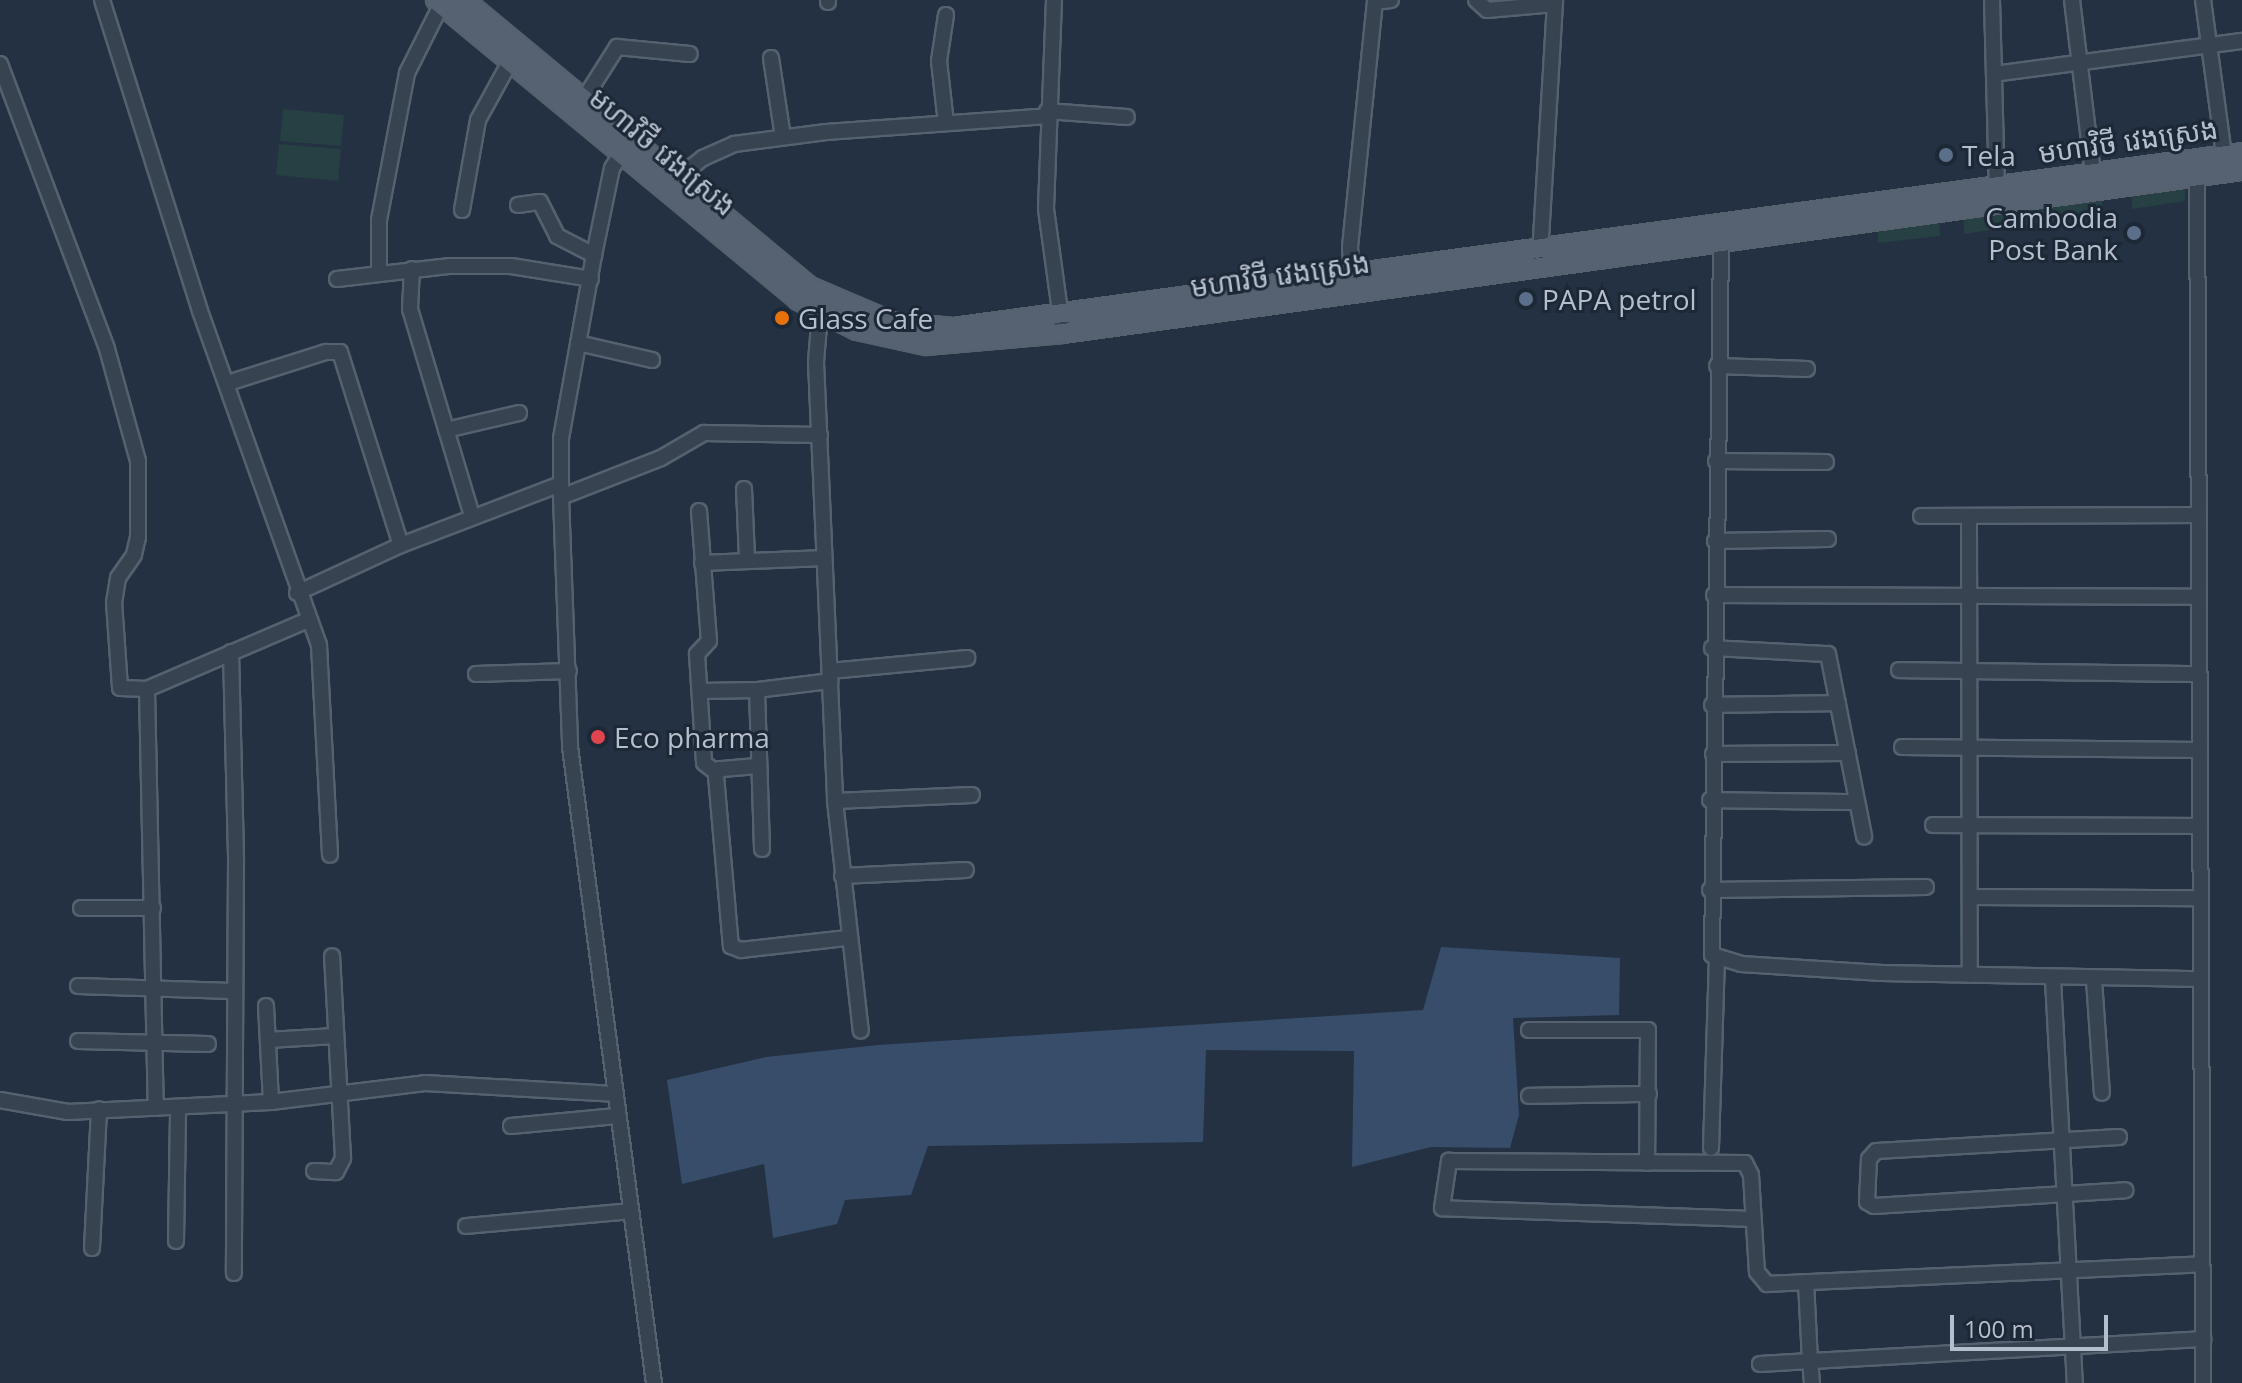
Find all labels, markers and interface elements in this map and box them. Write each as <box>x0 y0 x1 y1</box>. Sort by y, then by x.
street label: មហាវិថី វេងស្រេង <box>583 80 743 222</box>
street label: មហាវិថី វេងស្រេង <box>2036 111 2220 169</box>
place label: Tela <box>1962 138 2016 172</box>
marker: Tela <box>1937 146 1955 164</box>
place label: Cambodia Post Bank <box>1985 200 2118 266</box>
marker: Cambodia Post Bank <box>2125 224 2143 242</box>
street label: មហាវិថី វេងស្រេង <box>1188 245 1372 303</box>
place label: PAPA petrol <box>1542 282 1697 316</box>
marker: PAPA petrol <box>1517 290 1535 308</box>
place label: Glass Cafe <box>798 301 933 335</box>
marker: Glass Cafe <box>773 309 791 327</box>
place label: Eco pharma <box>614 720 770 754</box>
marker: Eco pharma <box>589 728 607 746</box>
scale bar <box>1954 1299 2112 1349</box>
text: 100 m <box>1964 1312 2034 1345</box>

